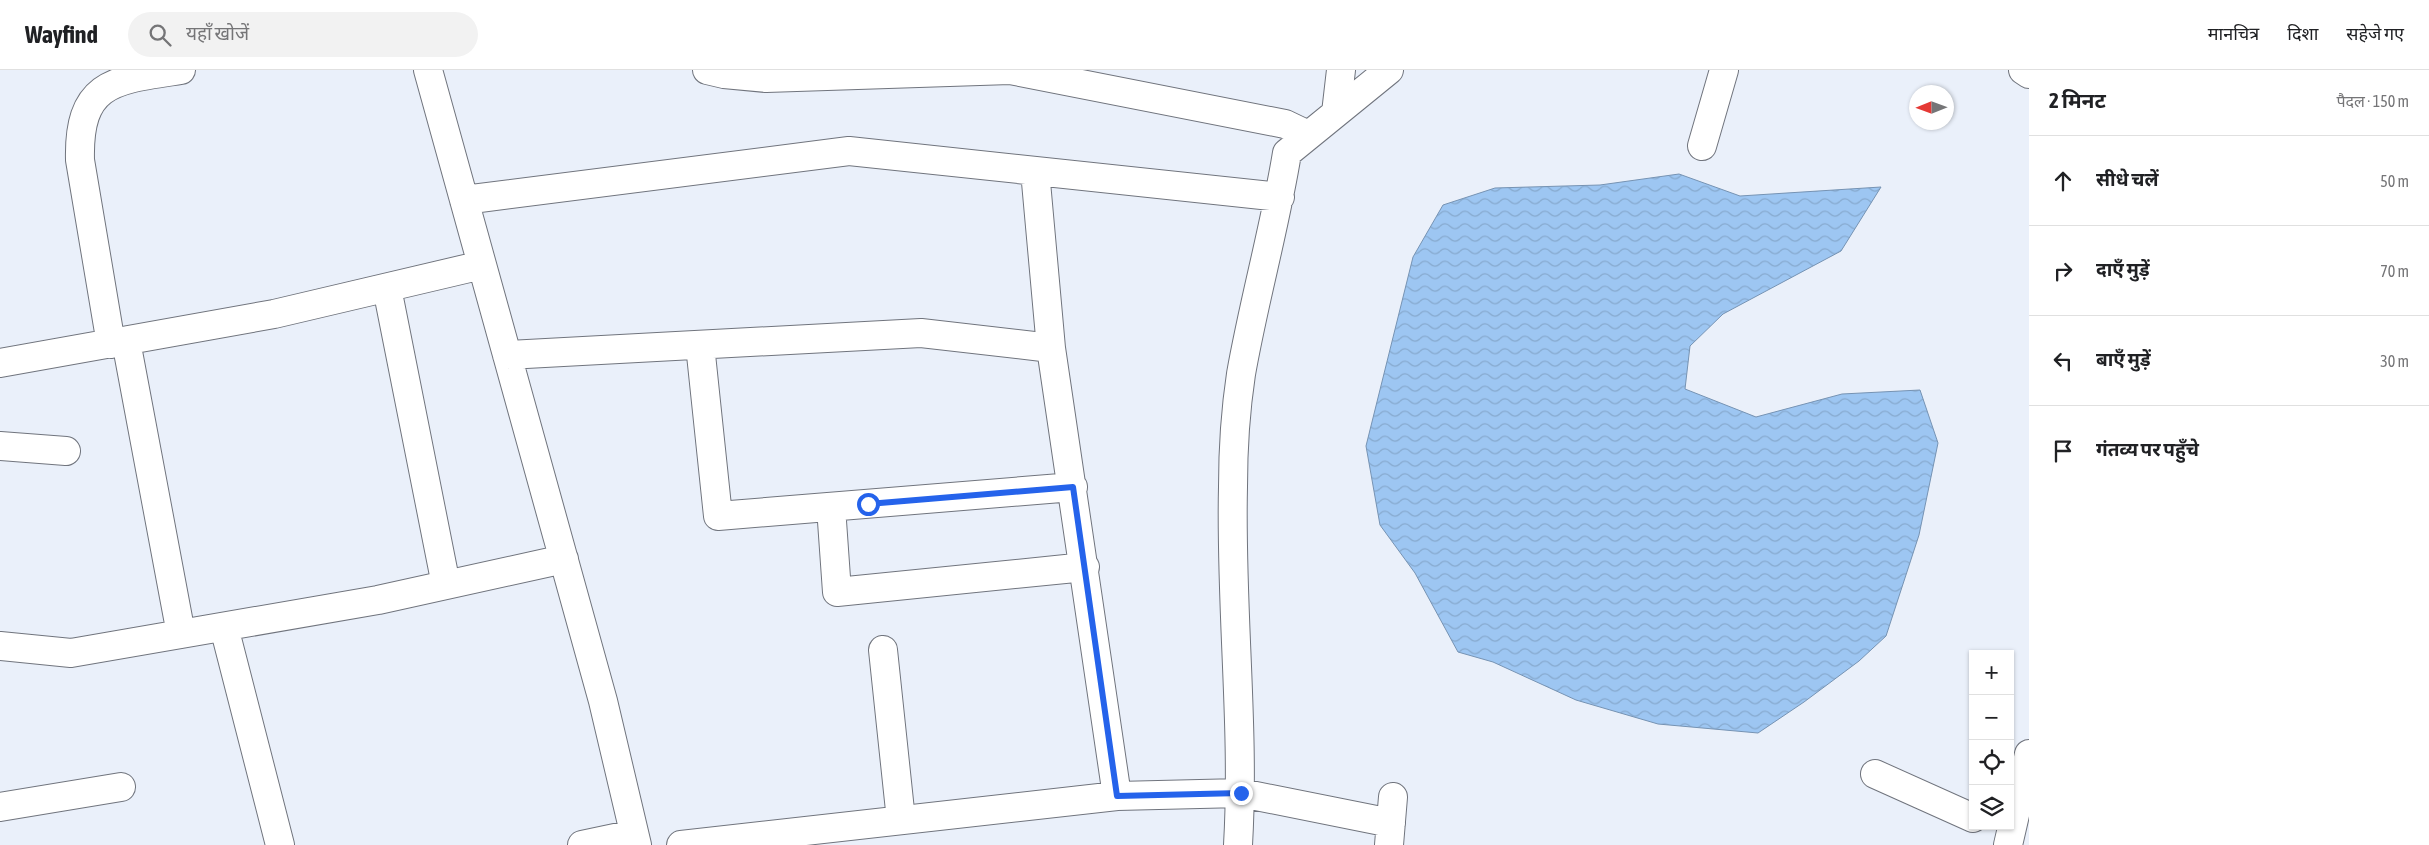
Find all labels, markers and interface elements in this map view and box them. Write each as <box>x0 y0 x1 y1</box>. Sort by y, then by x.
search box <box>128 12 478 57</box>
text: Wayfind <box>25 21 98 48</box>
icon: search <box>146 21 174 49</box>
text: यहाँ खोजें <box>186 22 249 44</box>
text: मानचित्र <box>2208 23 2259 44</box>
text: दिशा <box>2287 23 2318 44</box>
text: सहेजे गए <box>2346 23 2404 44</box>
north arrow <box>1909 85 1954 130</box>
text: 2 मिनट <box>2049 88 2106 112</box>
text: पैदल · 150 m <box>2336 92 2409 110</box>
icon: ahead <box>2049 167 2077 195</box>
text: सीधे चलें <box>2096 168 2159 190</box>
text: 50 m <box>2380 172 2409 190</box>
icon: right <box>2049 257 2077 285</box>
text: दाएँ मुड़ें <box>2096 258 2150 280</box>
text: 70 m <box>2380 262 2409 280</box>
icon: left <box>2049 347 2077 375</box>
text: बाएँ मुड़ें <box>2096 348 2151 370</box>
text: 30 m <box>2380 352 2409 370</box>
icon: arrive <box>2049 437 2077 465</box>
text: गंतव्य पर पहुँचे <box>2096 438 2199 460</box>
route start <box>857 493 880 516</box>
map controls <box>1969 650 2014 830</box>
button: + <box>1969 650 2014 695</box>
button: − <box>1969 695 2014 740</box>
button: locate <box>1969 740 2014 785</box>
route end <box>1230 782 1253 805</box>
button: layers <box>1969 785 2014 830</box>

